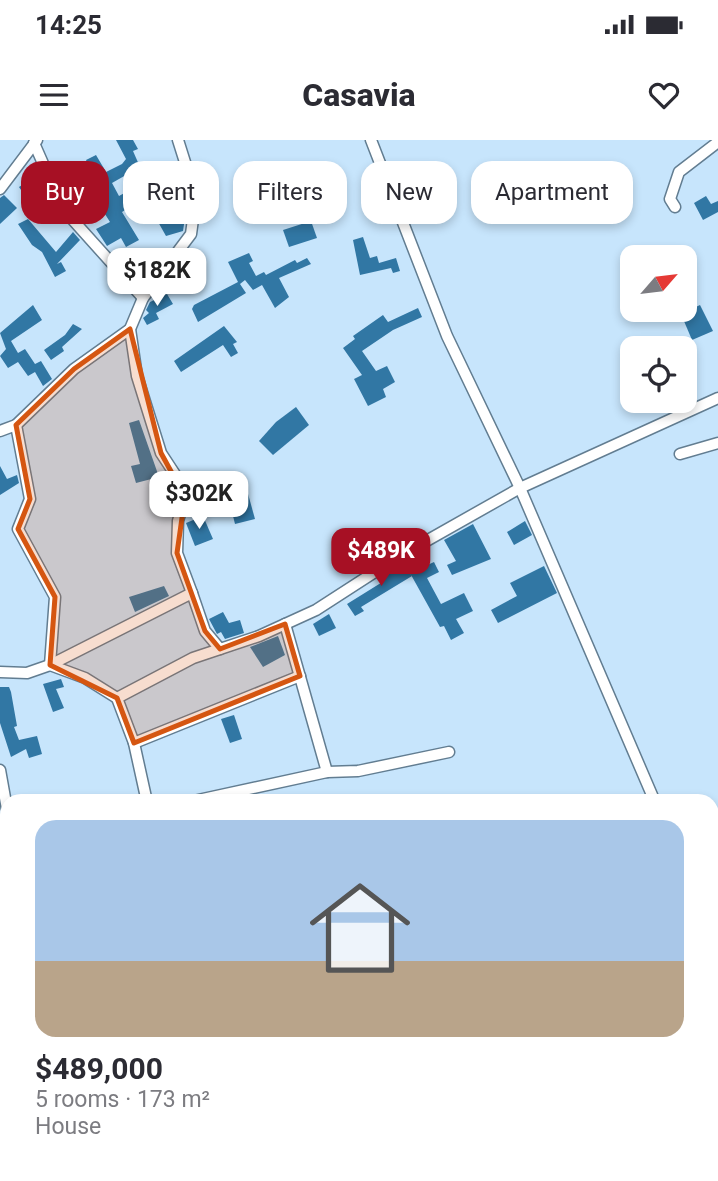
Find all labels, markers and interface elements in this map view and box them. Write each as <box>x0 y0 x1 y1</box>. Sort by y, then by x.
text: 14:25 <box>35 10 102 40</box>
icon: menu <box>35 76 73 114</box>
text: Casavia <box>302 76 416 114</box>
icon: heart <box>645 76 683 114</box>
chip: Buy <box>21 161 109 224</box>
chip: Rent <box>123 161 219 224</box>
chip: Filters <box>233 161 347 224</box>
chip: New <box>361 161 457 224</box>
chip: Apartment <box>471 161 633 224</box>
north arrow <box>620 245 696 322</box>
map controls <box>620 245 697 413</box>
pin: $182K <box>108 248 206 308</box>
text: $182K <box>123 257 191 284</box>
button: locate <box>620 336 697 413</box>
pin: $302K <box>150 472 248 531</box>
text: $302K <box>165 480 233 507</box>
pin: $489K <box>332 528 430 588</box>
text: $489K <box>347 537 415 564</box>
icon: home <box>297 865 423 991</box>
text: $489,000 <box>35 1051 163 1086</box>
text: 5 rooms · 173 m² <box>35 1086 210 1113</box>
text: House <box>35 1113 101 1140</box>

